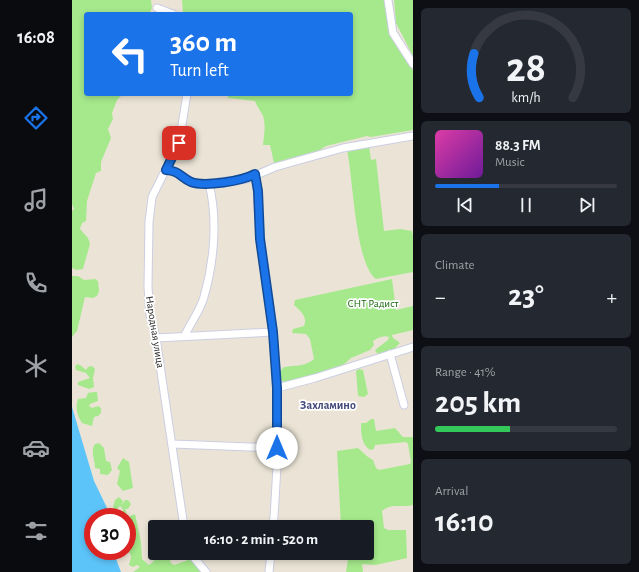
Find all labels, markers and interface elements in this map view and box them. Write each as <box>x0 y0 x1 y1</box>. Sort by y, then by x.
icon: left <box>104 28 156 80</box>
text: 16:08 <box>17 29 55 47</box>
text: 360 m <box>170 29 237 57</box>
text: 28 <box>506 48 546 89</box>
text: Turn left <box>170 62 229 80</box>
text: km/h <box>511 91 541 105</box>
icon: directions <box>22 104 50 132</box>
pin <box>162 126 196 160</box>
icon: arrive <box>168 132 190 154</box>
text: 88.3 FM <box>495 138 541 153</box>
text: Music <box>495 156 525 169</box>
icon: music <box>22 186 50 214</box>
icon: previous <box>454 194 476 216</box>
icon: pause <box>515 194 537 216</box>
icon: next <box>576 194 598 216</box>
text: Climate <box>435 259 474 272</box>
icon: phone <box>22 269 50 297</box>
text: 23° <box>508 281 544 311</box>
text: − <box>435 286 446 308</box>
text: + <box>606 286 617 308</box>
street label: Народная улица <box>144 295 166 369</box>
park label: СНТ Радист <box>347 298 399 309</box>
icon: climate <box>22 352 50 380</box>
text: Range · 41% <box>435 366 496 379</box>
text: 205 km <box>435 388 521 418</box>
district label: Захламино <box>300 399 356 411</box>
position arrow <box>256 427 298 469</box>
icon: car <box>22 434 50 462</box>
text: Arrival <box>435 485 468 498</box>
text: 16:10 <box>435 507 494 537</box>
speed limit sign: 30 <box>84 508 136 560</box>
icon: filters <box>22 517 50 545</box>
text: 16:10 · 2 min · 520 m <box>204 532 318 547</box>

